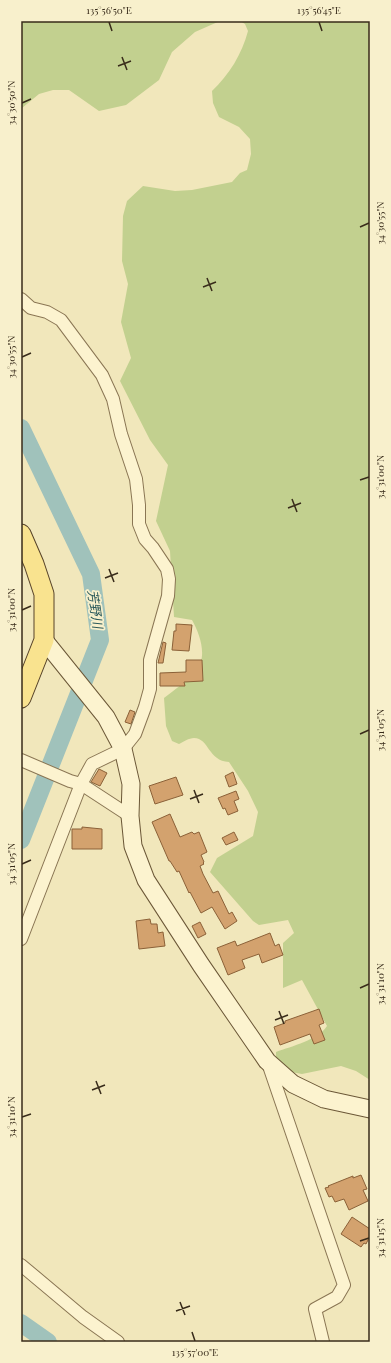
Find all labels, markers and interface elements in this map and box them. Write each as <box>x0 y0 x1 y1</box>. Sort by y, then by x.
text: 135°56'50"E <box>86 3 132 17</box>
text: 135°56'45"E <box>297 3 341 17</box>
text: 34°30'50"N <box>4 81 18 125</box>
text: 34°30'55"N <box>373 202 387 244</box>
text: 34°30'55"N <box>4 336 18 378</box>
text: 34°31'00"N <box>373 455 387 499</box>
text: 34°31'00"N <box>4 588 18 632</box>
water label: 芳野川 <box>85 588 107 631</box>
text: 34°31'05"N <box>373 709 387 751</box>
text: 34°31'05"N <box>4 843 18 885</box>
text: 34°31'10"N <box>373 963 387 1005</box>
text: 34°31'10"N <box>4 1096 18 1138</box>
text: 34°31'15"N <box>373 1218 387 1258</box>
text: 135°57'00"E <box>172 1345 218 1359</box>

